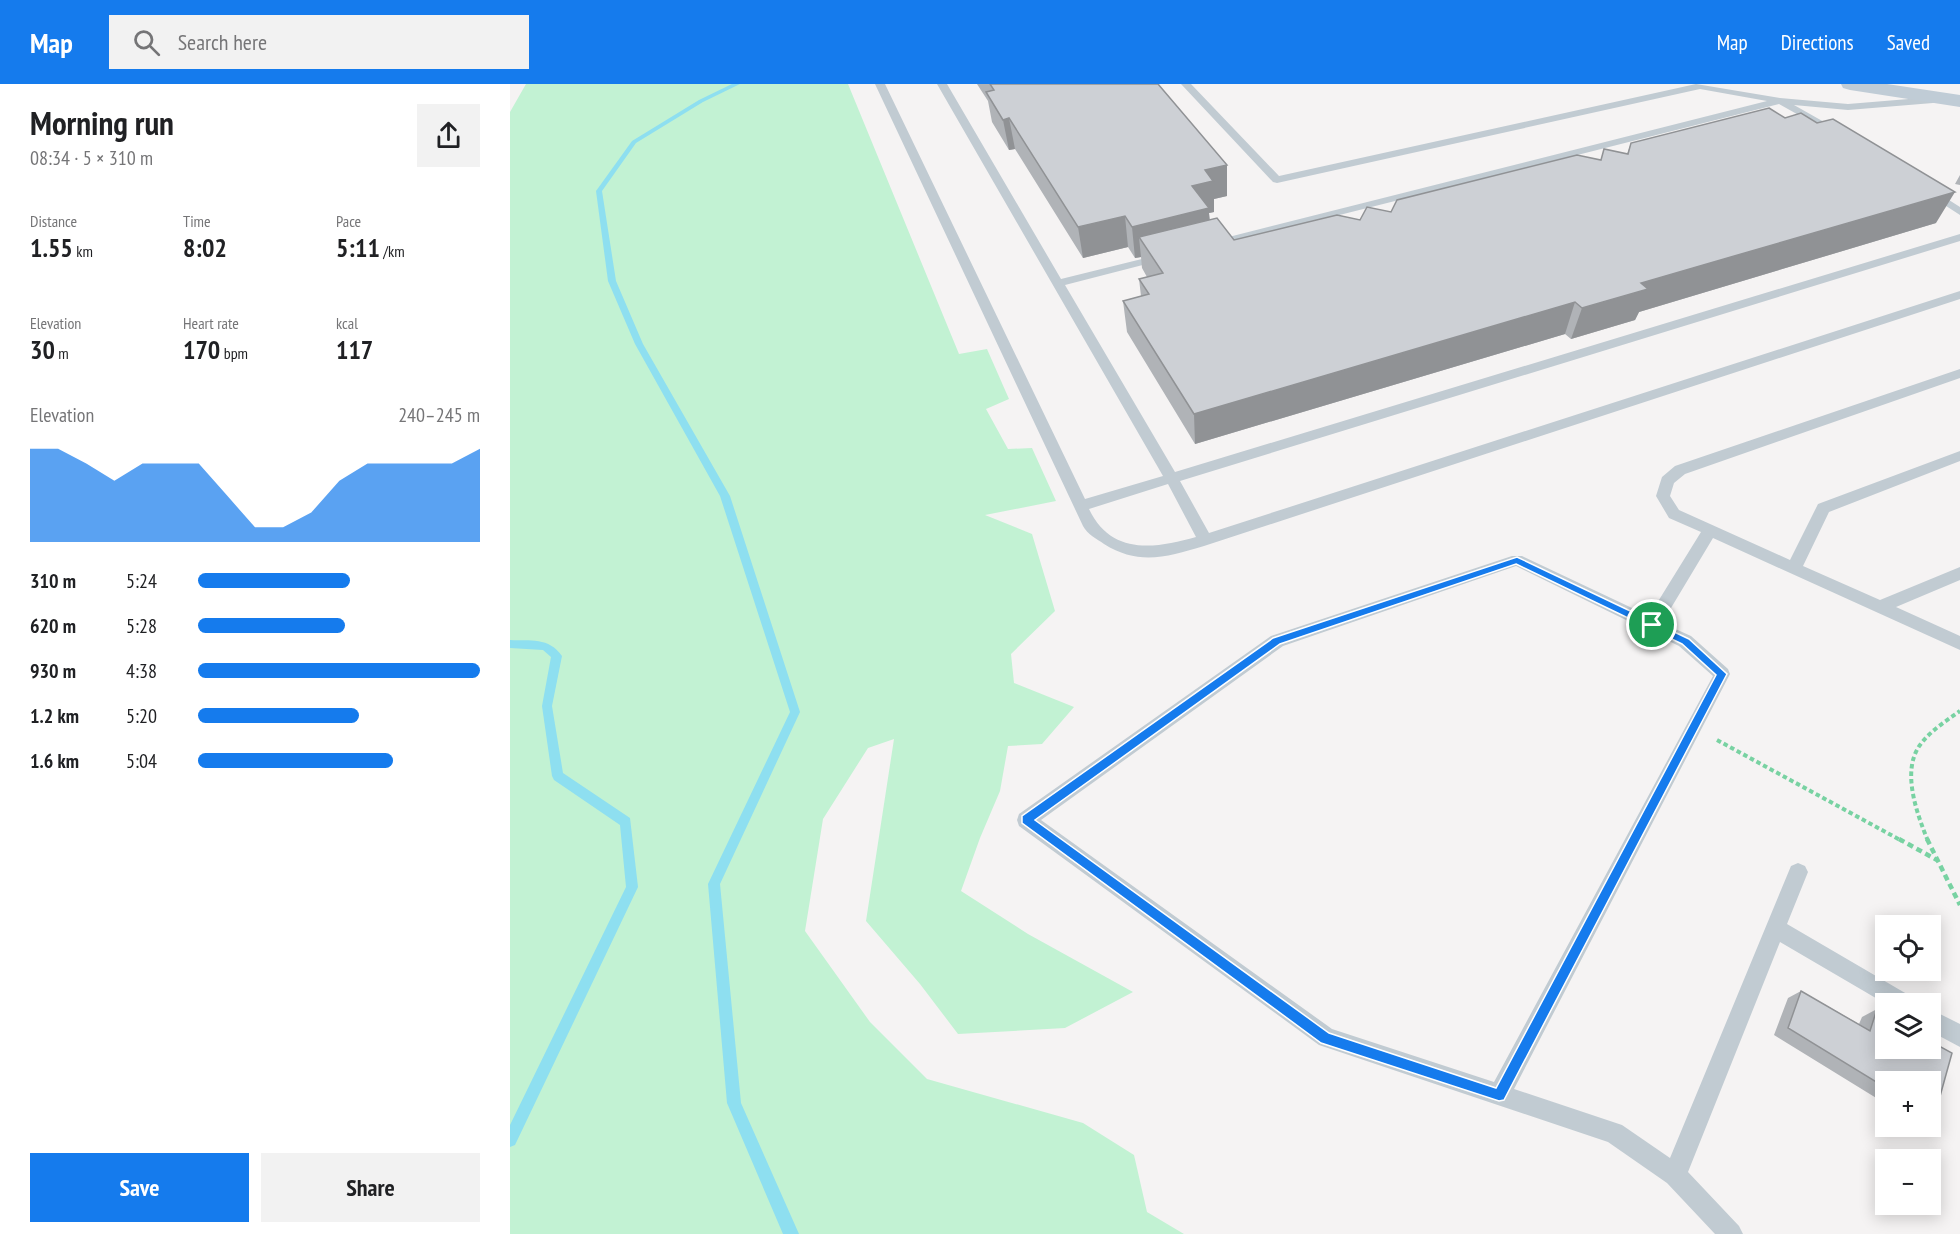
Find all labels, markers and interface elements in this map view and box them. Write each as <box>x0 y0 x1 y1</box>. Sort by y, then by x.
search box <box>109 15 529 69</box>
text: Map <box>30 24 73 61</box>
icon: search <box>130 26 163 59</box>
text: Search here <box>178 28 267 56</box>
text: Map <box>1717 29 1748 56</box>
text: Directions <box>1781 29 1854 56</box>
text: Saved <box>1887 29 1930 56</box>
text: Morning run <box>30 101 174 144</box>
button: share <box>417 104 480 167</box>
text: 08:34 · 5 × 310 m <box>30 145 153 171</box>
text: Distance <box>30 211 77 231</box>
text: Time <box>183 211 211 231</box>
text: Pace <box>336 211 361 231</box>
text: 1.55 <box>30 231 73 264</box>
text: 8:02 <box>183 231 227 264</box>
text: 5:11 <box>336 231 380 264</box>
text: km <box>73 241 93 261</box>
text: /km <box>380 241 405 261</box>
text: Elevation <box>30 313 81 333</box>
text: Heart rate <box>183 313 239 333</box>
text: kcal <box>336 313 358 333</box>
text: 30 <box>30 333 55 366</box>
text: 170 <box>183 333 220 366</box>
text: 117 <box>336 333 373 366</box>
text: m <box>55 343 69 363</box>
text: bpm <box>220 343 248 363</box>
text: Elevation <box>30 402 94 428</box>
text: 240–245 m <box>398 402 480 428</box>
text: 310 m <box>30 568 76 594</box>
text: 5:24 <box>126 568 157 594</box>
pin <box>1626 599 1677 650</box>
icon: arrive <box>1635 608 1668 641</box>
text: 620 m <box>30 613 76 639</box>
text: 5:28 <box>126 613 157 639</box>
text: 930 m <box>30 658 76 684</box>
text: 4:38 <box>126 658 157 684</box>
text: 1.2 km <box>30 703 79 729</box>
text: 5:20 <box>126 703 157 729</box>
text: 1.6 km <box>30 748 79 774</box>
text: 5:04 <box>126 748 157 774</box>
map controls <box>1875 915 1941 1215</box>
button: locate <box>1875 915 1941 981</box>
button: layers <box>1875 993 1941 1059</box>
button: + <box>1875 1071 1941 1137</box>
button: − <box>1875 1149 1941 1215</box>
button: Save <box>30 1153 249 1222</box>
button: Share <box>261 1153 480 1222</box>

